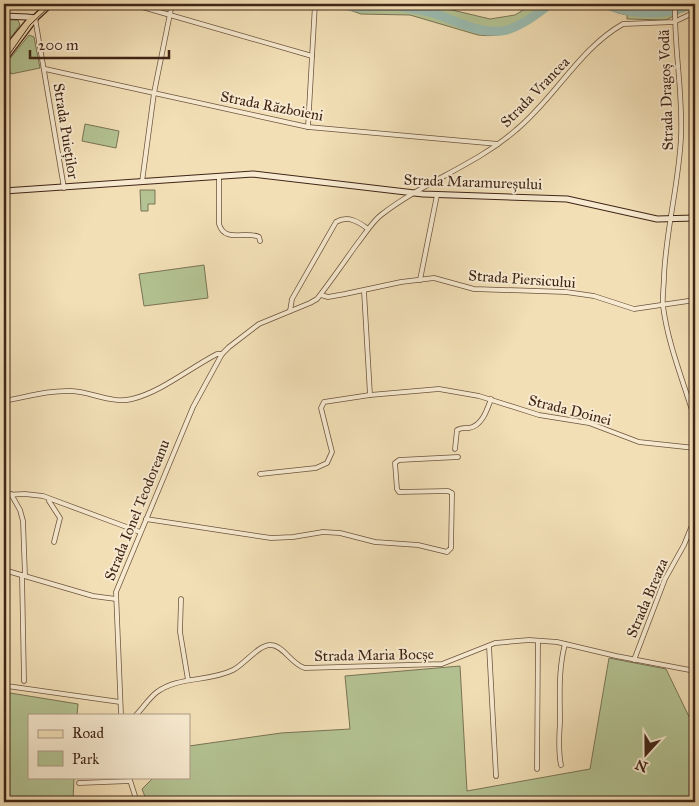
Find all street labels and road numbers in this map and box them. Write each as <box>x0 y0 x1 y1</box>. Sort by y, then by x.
street label: Strada Dragoș Vodă <box>655 29 677 151</box>
street label: Strada Vrancea <box>497 52 574 131</box>
street label: Strada Puieților <box>50 82 82 180</box>
street label: Strada Războieni <box>219 87 325 125</box>
street label: Strada Maramureșului <box>403 171 543 193</box>
street label: Strada Piersicului <box>468 266 576 292</box>
street label: Strada Doinei <box>527 391 613 429</box>
street label: Strada Ionel Teodoreanu <box>100 437 174 583</box>
street label: Strada Breaza <box>622 555 672 640</box>
street label: Strada Maria Bocșe <box>314 645 434 665</box>

